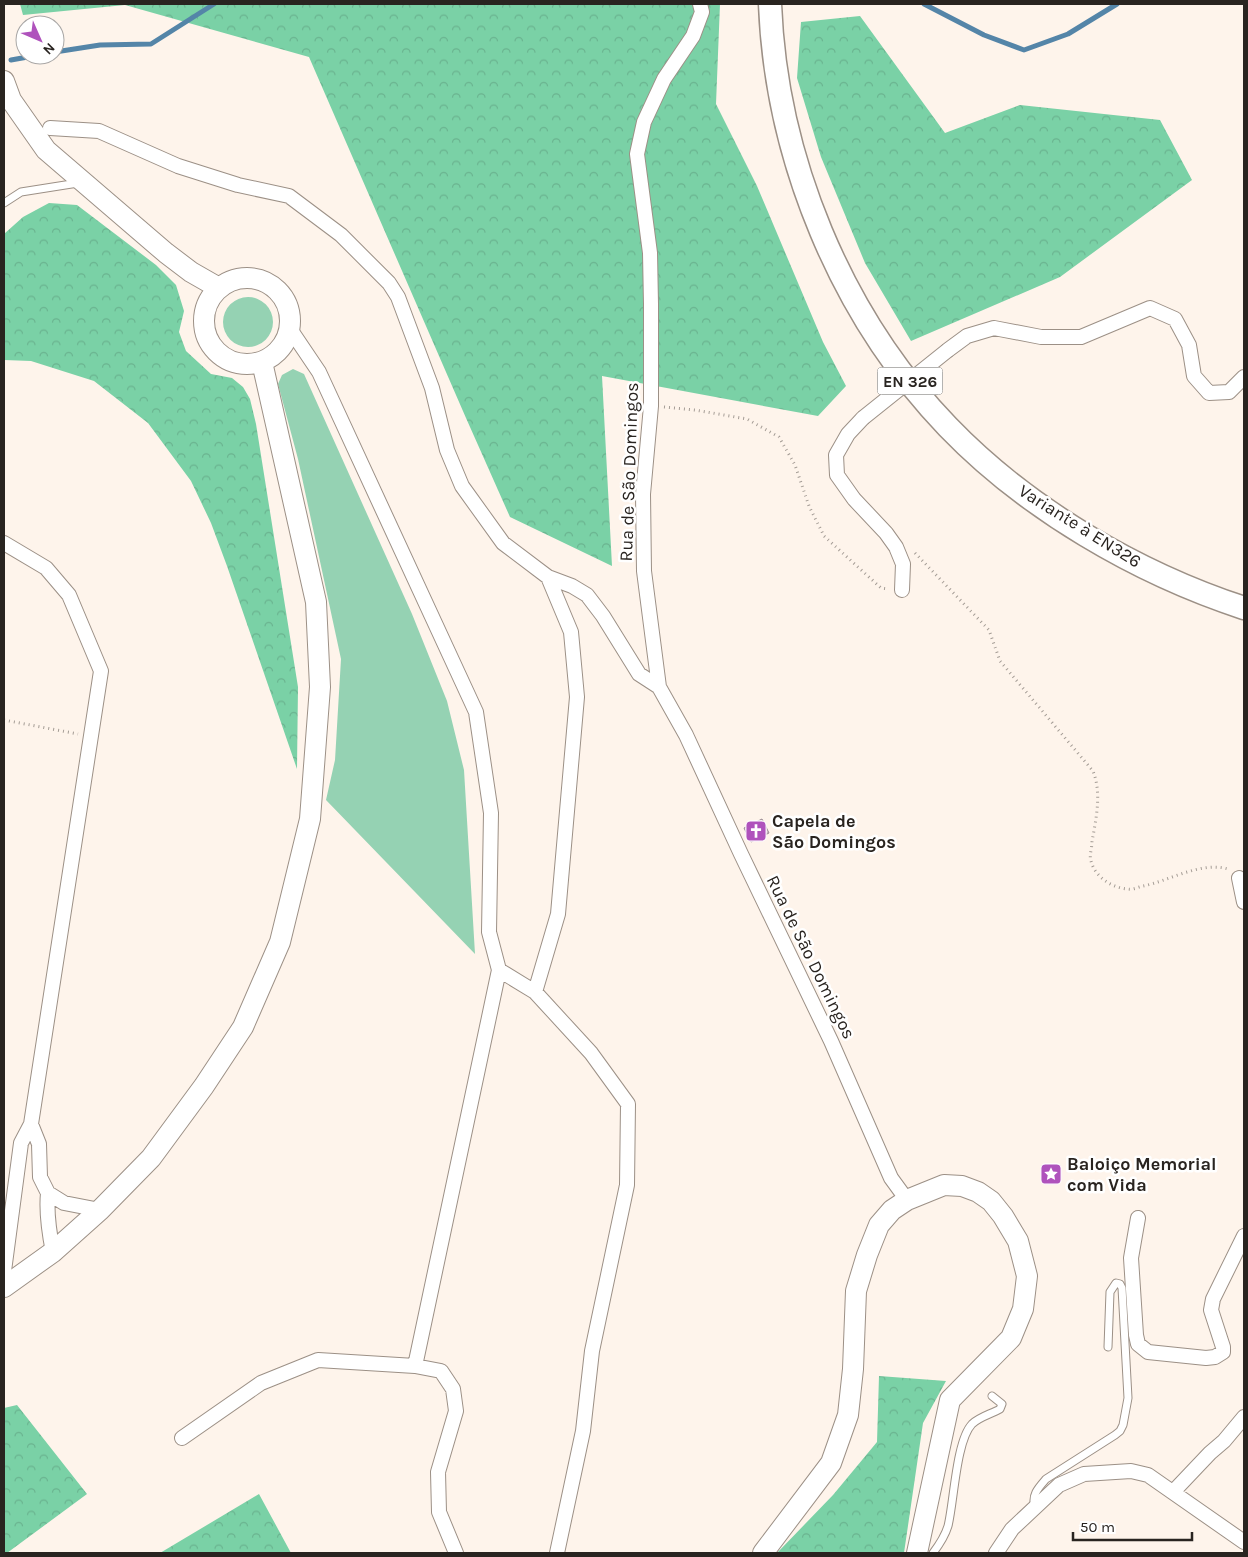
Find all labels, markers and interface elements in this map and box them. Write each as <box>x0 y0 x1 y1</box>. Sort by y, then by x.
north arrow <box>15 15 65 65</box>
text: N <box>39 39 58 58</box>
road number: EN 326 <box>878 368 942 394</box>
street label: Rua de São Domingos <box>615 382 643 562</box>
street label: Variante à EN326 <box>1015 479 1145 573</box>
place label: Capela de São Domingos <box>772 810 896 853</box>
church icon: Capela de São Domingos <box>744 819 768 843</box>
street label: Rua de São Domingos <box>762 872 860 1042</box>
place label: Baloiço Memorial com Vida <box>1067 1153 1217 1196</box>
place icon: Baloiço Memorial com Vida <box>1039 1162 1063 1186</box>
scale bar <box>1073 1510 1192 1542</box>
text: 50 m <box>1080 1518 1115 1536</box>

